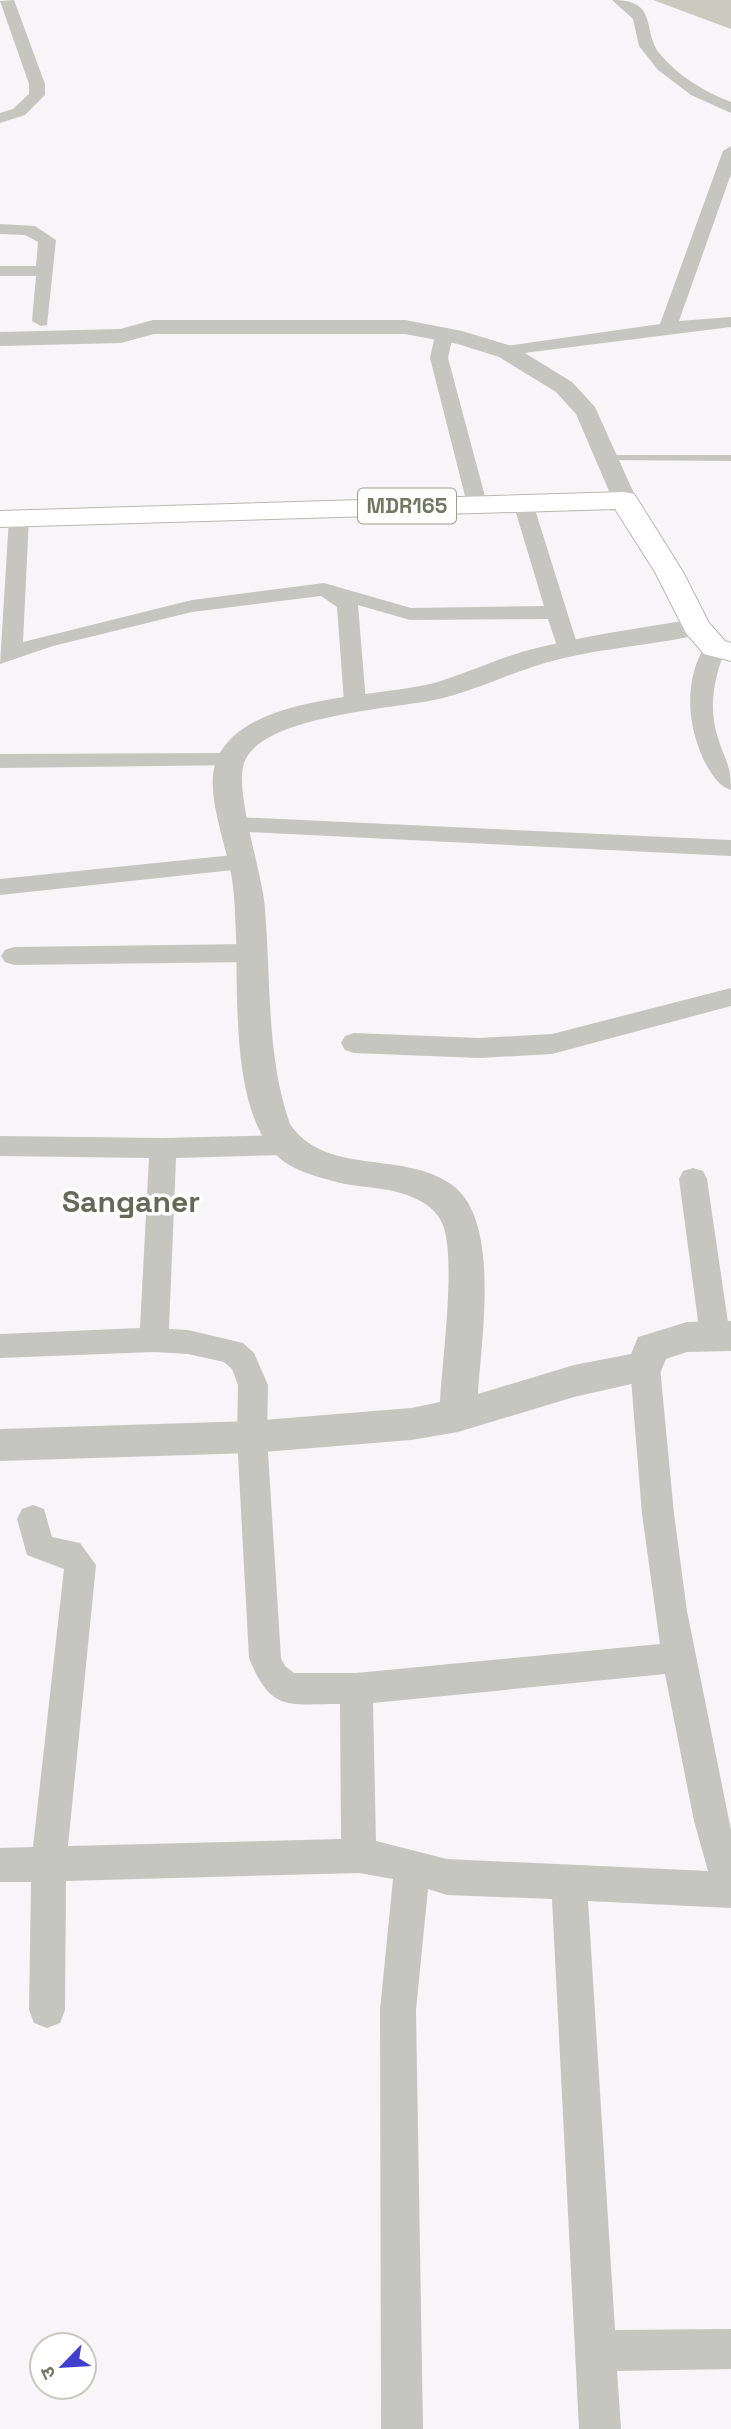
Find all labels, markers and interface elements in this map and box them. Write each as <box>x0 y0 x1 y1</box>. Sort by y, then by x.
road number: MDR165 <box>358 489 456 524</box>
district label: Sanganer <box>62 1182 200 1221</box>
north arrow <box>28 2331 98 2401</box>
text: उ <box>34 2362 62 2383</box>

